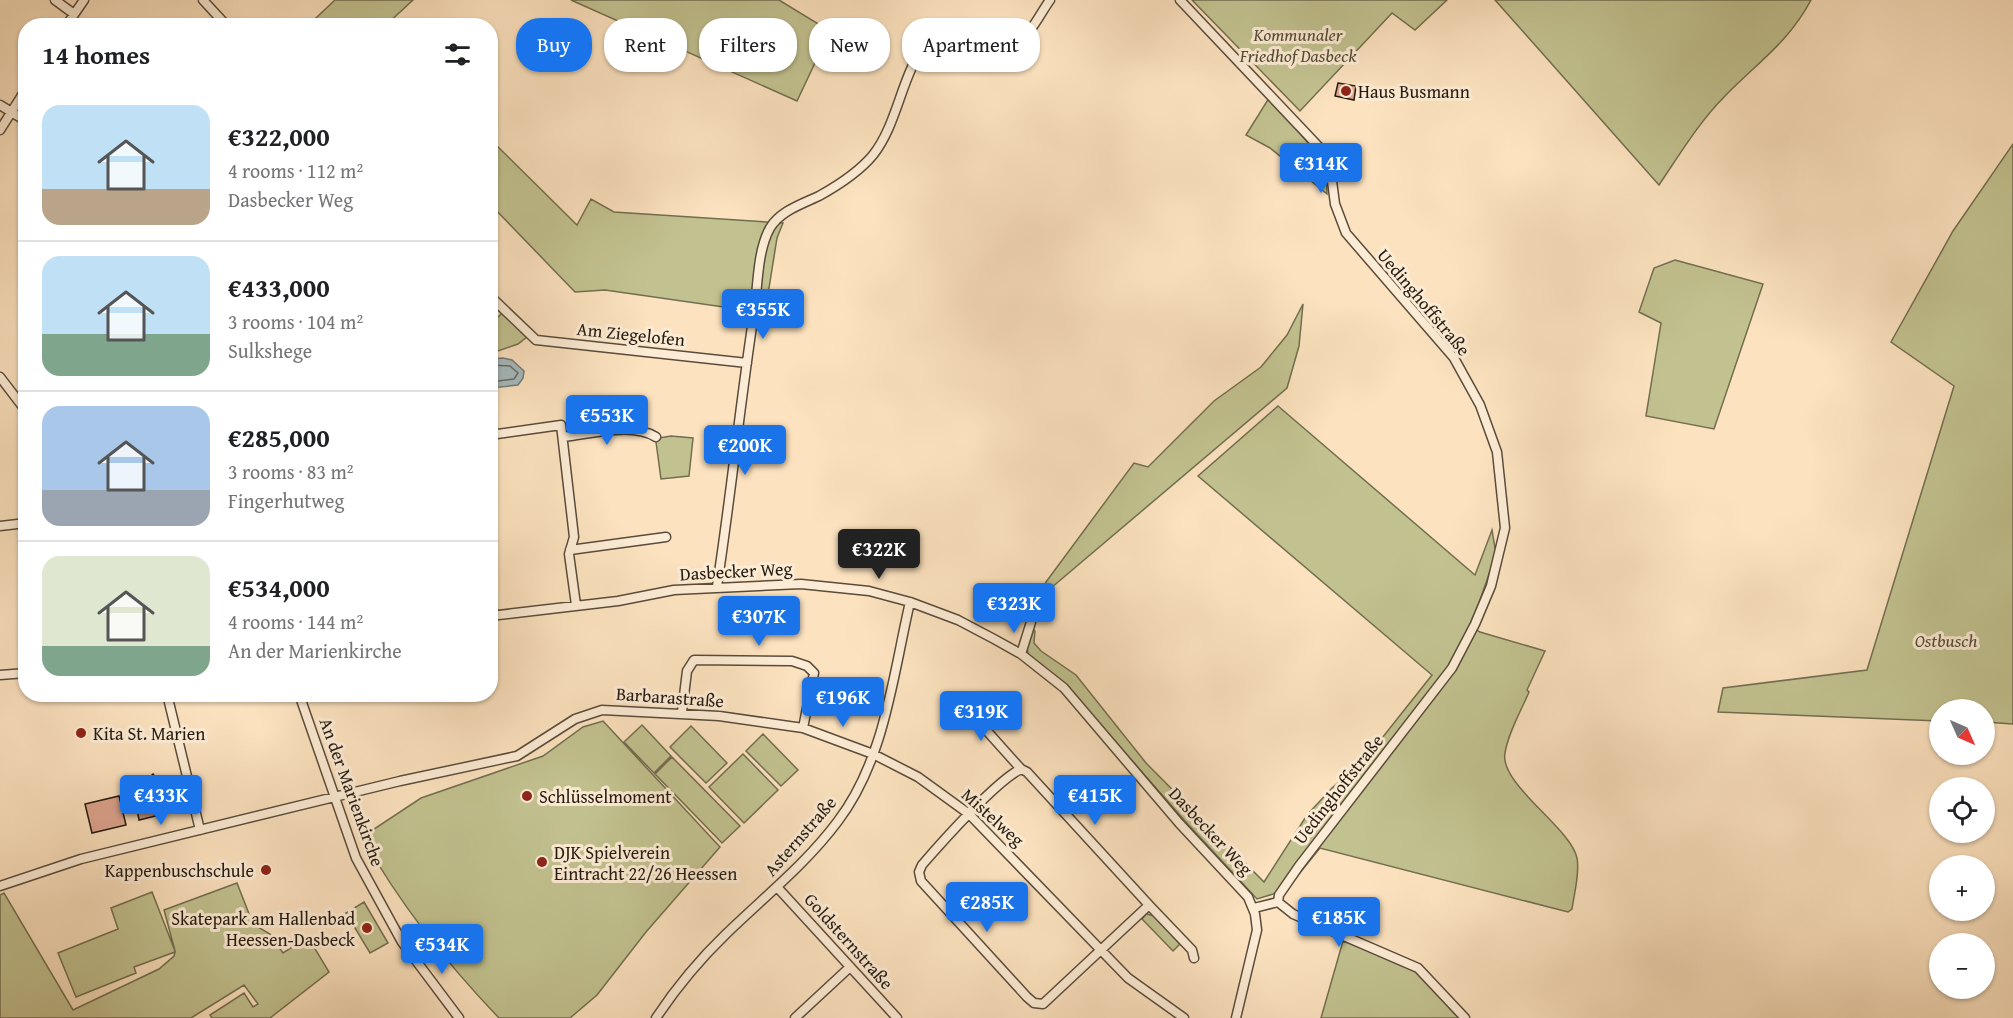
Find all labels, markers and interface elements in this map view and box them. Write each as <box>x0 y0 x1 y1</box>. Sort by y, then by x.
chip: Buy <box>516 18 592 72</box>
chip: Rent <box>604 18 687 72</box>
chip: Filters <box>699 18 797 72</box>
chip: New <box>809 18 890 72</box>
chip: Apartment <box>902 18 1040 72</box>
park label: Kommunaler Friedhof Dasbeck <box>1239 21 1357 69</box>
text: 14 homes <box>42 35 150 74</box>
icon: filters <box>441 38 474 71</box>
place label: Haus Busmann <box>1358 78 1470 105</box>
marker: Haus Busmann <box>1339 84 1353 98</box>
text: €322,000 <box>228 117 330 156</box>
icon: home <box>90 129 162 201</box>
pin: €314K <box>1279 143 1363 194</box>
text: €314K <box>1294 148 1348 177</box>
text: 4 rooms · 112 m² <box>228 156 363 185</box>
text: Dasbecker Weg <box>228 185 353 214</box>
street label: Uedinghoffstraße <box>1371 242 1477 362</box>
text: €433,000 <box>228 268 330 307</box>
icon: home <box>90 280 162 352</box>
pin: €355K <box>721 289 805 340</box>
text: €355K <box>736 294 790 323</box>
text: 3 rooms · 104 m² <box>228 307 363 336</box>
street label: Am Ziegelofen <box>576 315 686 353</box>
text: Sulkshege <box>228 336 312 365</box>
pin: €553K <box>565 395 649 446</box>
text: €553K <box>580 400 634 429</box>
text: €285,000 <box>228 418 330 457</box>
pin: €200K <box>703 425 787 476</box>
icon: home <box>90 430 162 502</box>
text: €200K <box>718 430 772 459</box>
text: 3 rooms · 83 m² <box>228 457 354 486</box>
text: Fingerhutweg <box>228 486 344 515</box>
pin: €322K <box>837 529 921 580</box>
text: €322K <box>852 534 906 563</box>
street label: Dasbecker Weg <box>679 555 793 587</box>
text: €534,000 <box>228 568 330 607</box>
icon: home <box>90 580 162 652</box>
pin: €323K <box>972 583 1056 634</box>
text: €323K <box>987 588 1041 617</box>
pin: €307K <box>717 596 801 647</box>
text: €307K <box>732 601 786 630</box>
text: 4 rooms · 144 m² <box>228 607 363 636</box>
park label: Ostbusch <box>1915 627 1977 654</box>
text: An der Marienkirche <box>228 636 402 665</box>
pin: €196K <box>801 677 885 728</box>
street label: Barbarastraße <box>615 680 725 714</box>
text: €196K <box>816 682 870 711</box>
pin: €319K <box>939 691 1023 742</box>
text: €319K <box>954 696 1008 725</box>
north arrow <box>1929 699 1995 765</box>
map controls <box>1929 699 1995 999</box>
street label: An der Marienkirche <box>313 714 391 870</box>
place label: Kita St. Marien <box>93 720 205 747</box>
marker: Kita St. Marien <box>74 726 88 740</box>
street label: Uedinghoffstraße <box>1286 728 1390 850</box>
pin: €433K <box>119 775 203 826</box>
pin: €415K <box>1053 775 1137 826</box>
button: locate <box>1929 777 1995 843</box>
text: €433K <box>134 780 188 809</box>
text: €415K <box>1068 780 1122 809</box>
street label: Mistelweg <box>955 781 1031 853</box>
street label: Dasbecker Weg <box>1163 781 1259 881</box>
place label: Schlüsselmoment <box>539 783 672 810</box>
marker: Schlüsselmoment <box>520 789 534 803</box>
street label: Asternstraße <box>757 790 843 882</box>
place label: DJK Spielverein Eintracht 22/26 Heessen <box>554 839 737 887</box>
marker: DJK Spielverein Eintracht 22/26 Heessen <box>535 855 549 869</box>
button: + <box>1929 855 1995 921</box>
place label: Kappenbuschschule <box>105 857 254 884</box>
marker: Kappenbuschschule <box>259 863 273 877</box>
pin: €285K <box>945 882 1029 933</box>
street label: Goldsternstraße <box>798 887 900 995</box>
text: €285K <box>960 887 1014 916</box>
pin: €185K <box>1297 897 1381 948</box>
text: €185K <box>1312 902 1366 931</box>
place label: Skatepark am Hallenbad Heessen-Dasbeck <box>171 905 356 953</box>
marker: Skatepark am Hallenbad Heessen-Dasbeck <box>360 921 374 935</box>
pin: €534K <box>400 924 484 975</box>
text: €534K <box>415 929 469 958</box>
button: − <box>1929 933 1995 999</box>

